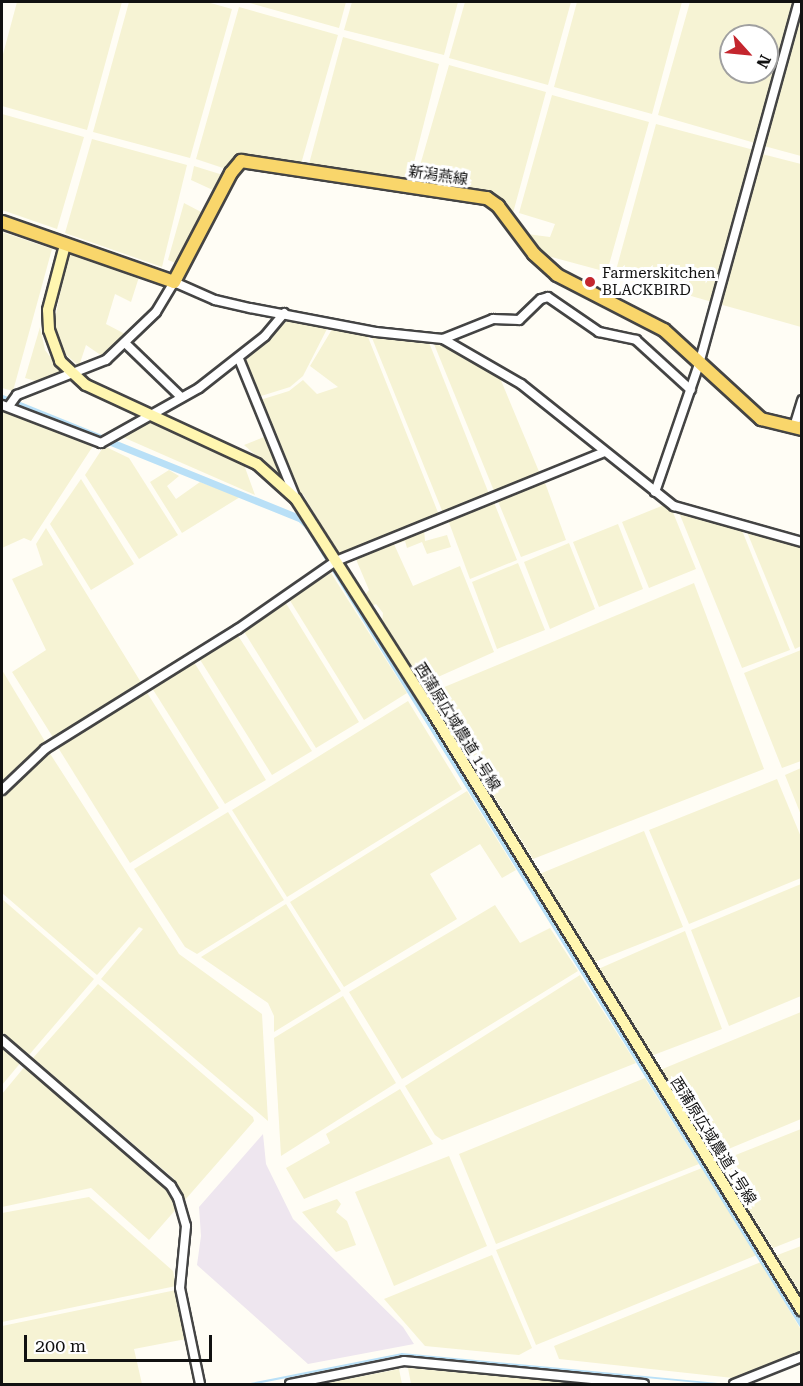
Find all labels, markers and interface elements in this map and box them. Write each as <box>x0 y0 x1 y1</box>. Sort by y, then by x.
north arrow <box>719 24 779 84</box>
text: N <box>752 52 775 71</box>
street label: 新潟燕線 <box>407 163 469 189</box>
place label: Farmerskitchen BLACKBIRD <box>602 264 715 299</box>
marker: Farmerskitchen BLACKBIRD <box>583 275 597 289</box>
street label: 西蒲原広域農道 1号線 <box>410 660 504 794</box>
street label: 西蒲原広域農道 1号線 <box>666 1074 760 1208</box>
scale bar <box>27 1323 214 1361</box>
text: 200 m <box>35 1335 86 1356</box>

